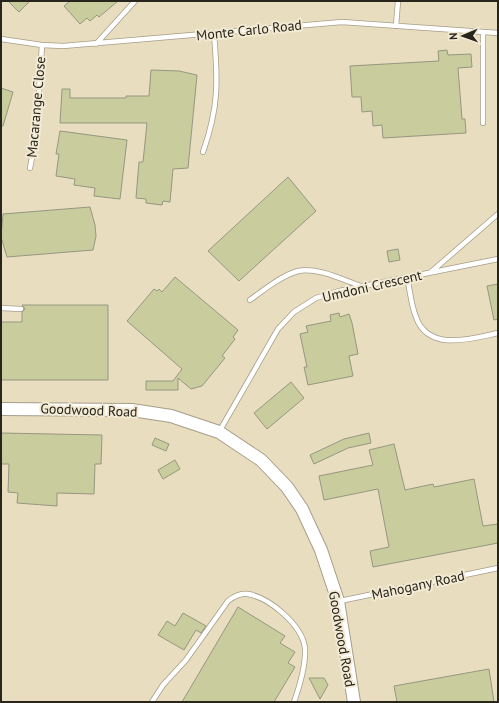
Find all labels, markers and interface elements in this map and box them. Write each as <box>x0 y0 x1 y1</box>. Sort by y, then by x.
street label: Monte Carlo Road <box>195 16 303 44</box>
north arrow <box>443 16 483 56</box>
text: N <box>446 32 460 40</box>
street label: Macarange Close <box>23 56 49 158</box>
street label: Umdoni Crescent <box>320 266 424 306</box>
street label: Goodwood Road <box>40 399 138 421</box>
street label: Mahogany Road <box>370 566 466 604</box>
street label: Goodwood Road <box>325 590 359 688</box>

